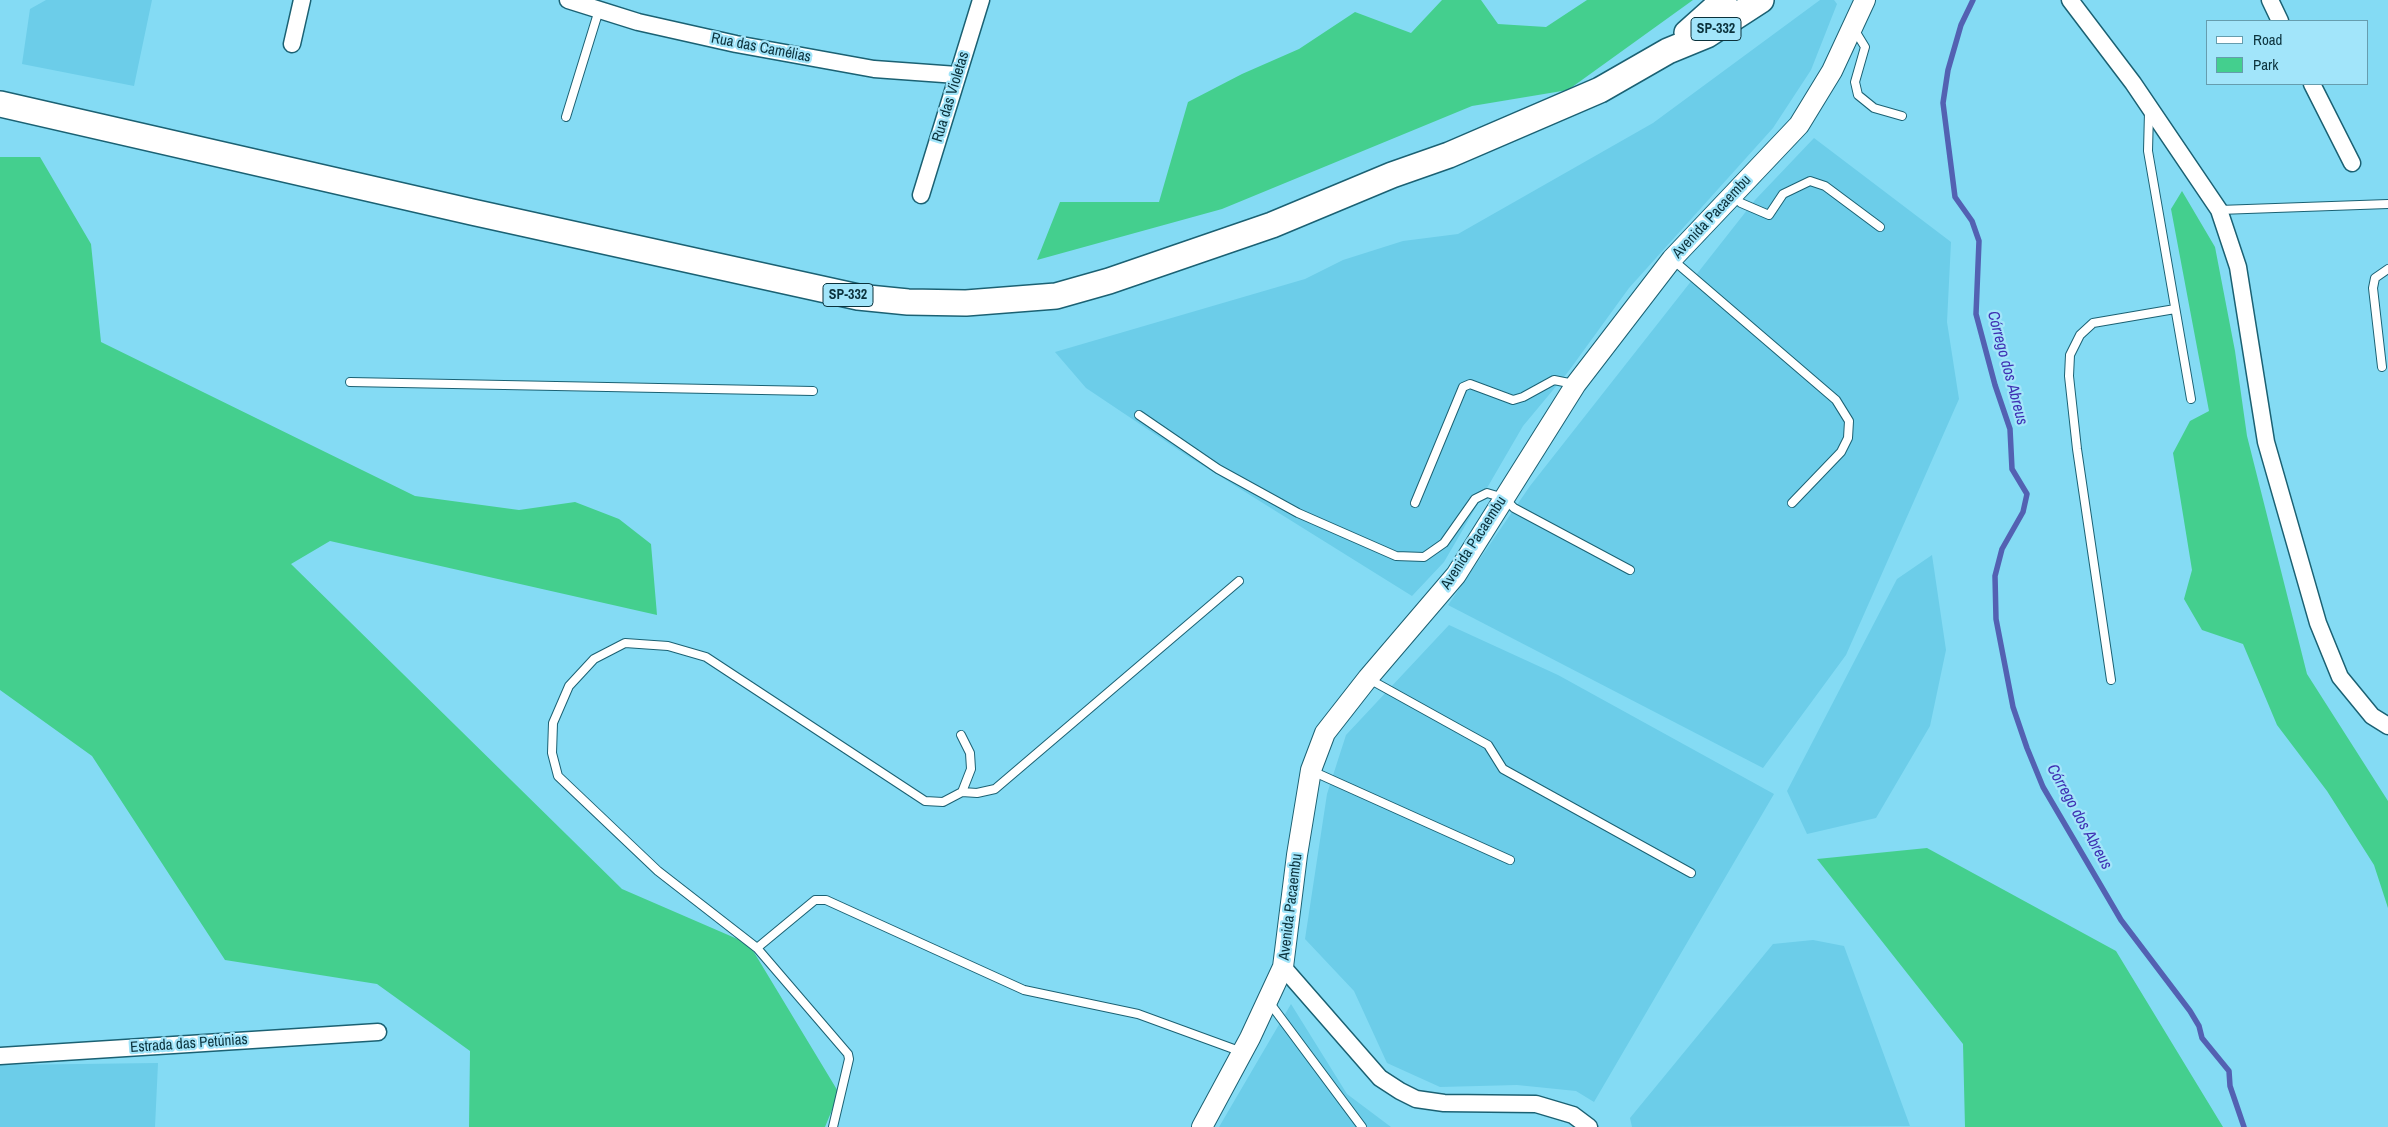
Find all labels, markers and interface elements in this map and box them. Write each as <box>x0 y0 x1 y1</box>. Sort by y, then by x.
road number: SP-332 <box>1691 18 1741 40</box>
legend <box>2206 20 2368 85</box>
text: Road <box>2253 29 2282 50</box>
street label: Rua das Camélias <box>710 30 812 66</box>
street label: Rua das Violetas <box>929 50 973 144</box>
text: Park <box>2253 54 2278 75</box>
street label: Avenida Pacaembu <box>1669 172 1755 262</box>
road number: SP-332 <box>823 284 873 306</box>
water label: Córrego dos Abreus <box>1983 309 2031 427</box>
street label: Avenida Pacaembu <box>1437 493 1511 593</box>
water label: Córrego dos Abreus <box>2042 761 2116 873</box>
street label: Avenida Pacaembu <box>1276 853 1306 961</box>
street label: Estrada das Petúnias <box>130 1031 248 1057</box>

